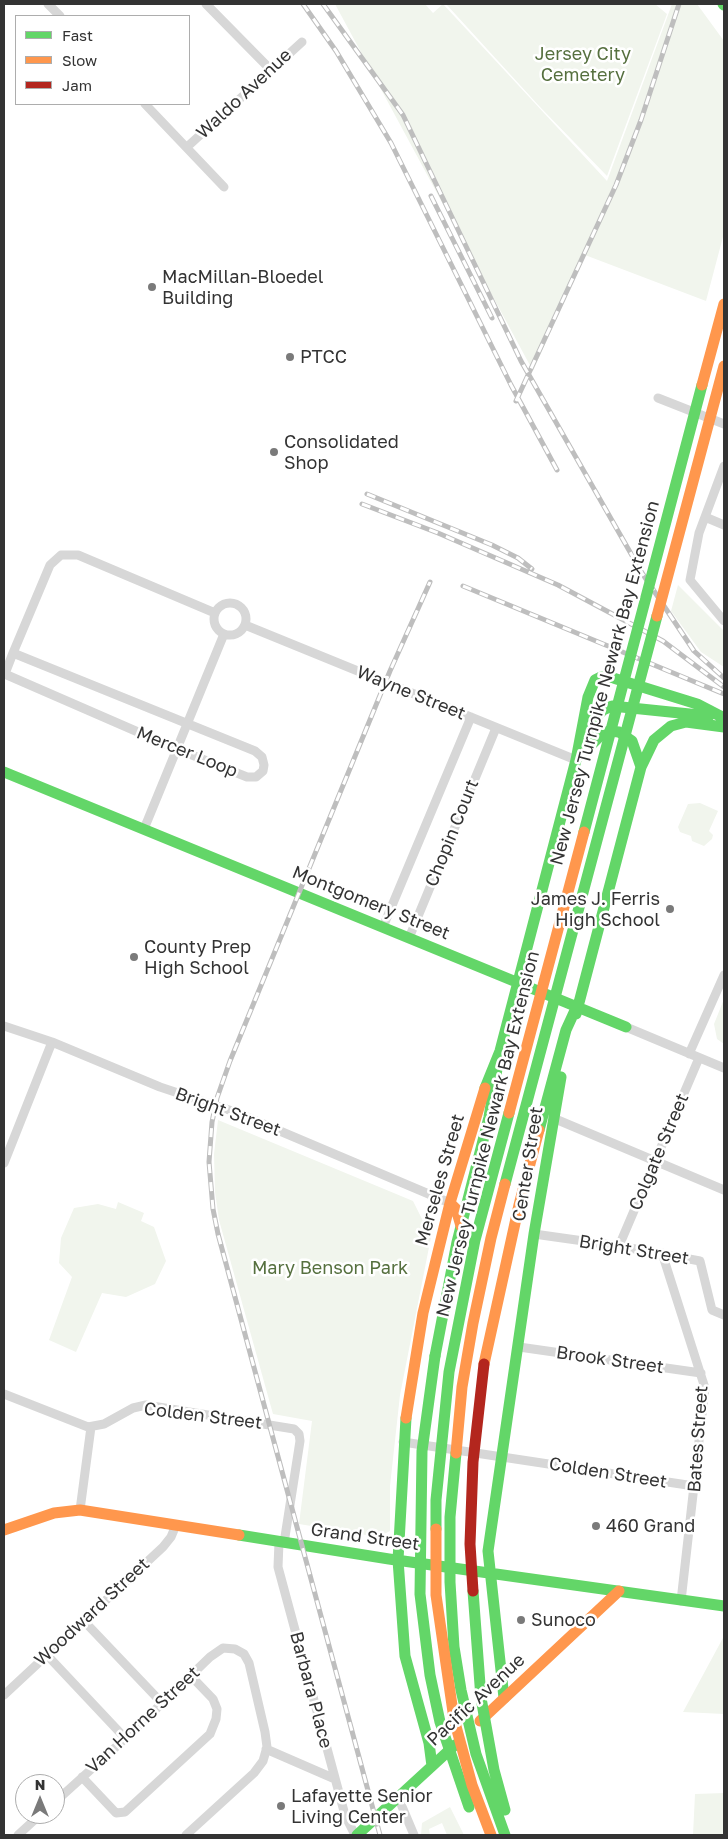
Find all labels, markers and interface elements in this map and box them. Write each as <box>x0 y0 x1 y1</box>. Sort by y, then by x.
legend <box>15 15 190 105</box>
text: Fast <box>62 26 93 44</box>
park label: Jersey City Cemetery <box>535 43 631 86</box>
street label: Waldo Avenue <box>192 44 296 144</box>
text: Slow <box>62 51 97 69</box>
text: Jam <box>62 76 92 94</box>
place label: MacMillan-Bloedel Building <box>162 266 324 308</box>
marker: MacMillan-Bloedel Building <box>146 281 158 293</box>
place label: PTCC <box>300 346 347 368</box>
marker: PTCC <box>284 351 296 363</box>
place label: Consolidated Shop <box>284 431 399 474</box>
marker: Consolidated Shop <box>268 446 280 458</box>
street label: New Jersey Turnpike Newark Bay Extension <box>546 498 664 868</box>
street label: Wayne Street <box>353 661 469 725</box>
street label: Mercer Loop <box>133 722 241 782</box>
street label: Chopin Court <box>421 776 483 890</box>
street label: Montgomery Street <box>289 862 453 944</box>
place label: James J. Ferris High School <box>531 888 660 931</box>
marker: James J. Ferris High School <box>664 903 676 915</box>
place label: County Prep High School <box>144 936 251 979</box>
street label: New Jersey Turnpike Newark Bay Extension <box>432 949 544 1319</box>
marker: County Prep High School <box>128 951 140 963</box>
street label: Bright Street <box>172 1083 284 1141</box>
street label: Colgate Street <box>625 1090 693 1214</box>
street label: Center Street <box>508 1105 548 1223</box>
street label: Merseles Street <box>411 1112 469 1248</box>
street label: Bright Street <box>578 1231 690 1269</box>
park label: Mary Benson Park <box>252 1257 408 1279</box>
street label: Brook Street <box>555 1342 665 1378</box>
street label: Bates Street <box>683 1385 713 1493</box>
street label: Colden Street <box>143 1398 263 1434</box>
street label: Colden Street <box>548 1453 668 1493</box>
place label: 460 Grand <box>606 1515 695 1537</box>
street label: Grand Street <box>309 1519 421 1555</box>
marker: 460 Grand <box>590 1520 602 1532</box>
street label: Woodward Street <box>30 1553 154 1671</box>
place label: Sunoco <box>531 1609 596 1631</box>
marker: Sunoco <box>515 1614 527 1626</box>
street label: Barbara Place <box>285 1629 337 1751</box>
street label: Pacific Avenue <box>423 1649 529 1751</box>
street label: Van Horne Street <box>82 1662 204 1778</box>
north arrow <box>15 1774 65 1824</box>
text: N <box>35 1776 45 1793</box>
place label: Lafayette Senior Living Center <box>291 1785 433 1828</box>
marker: Lafayette Senior Living Center <box>275 1800 287 1812</box>

